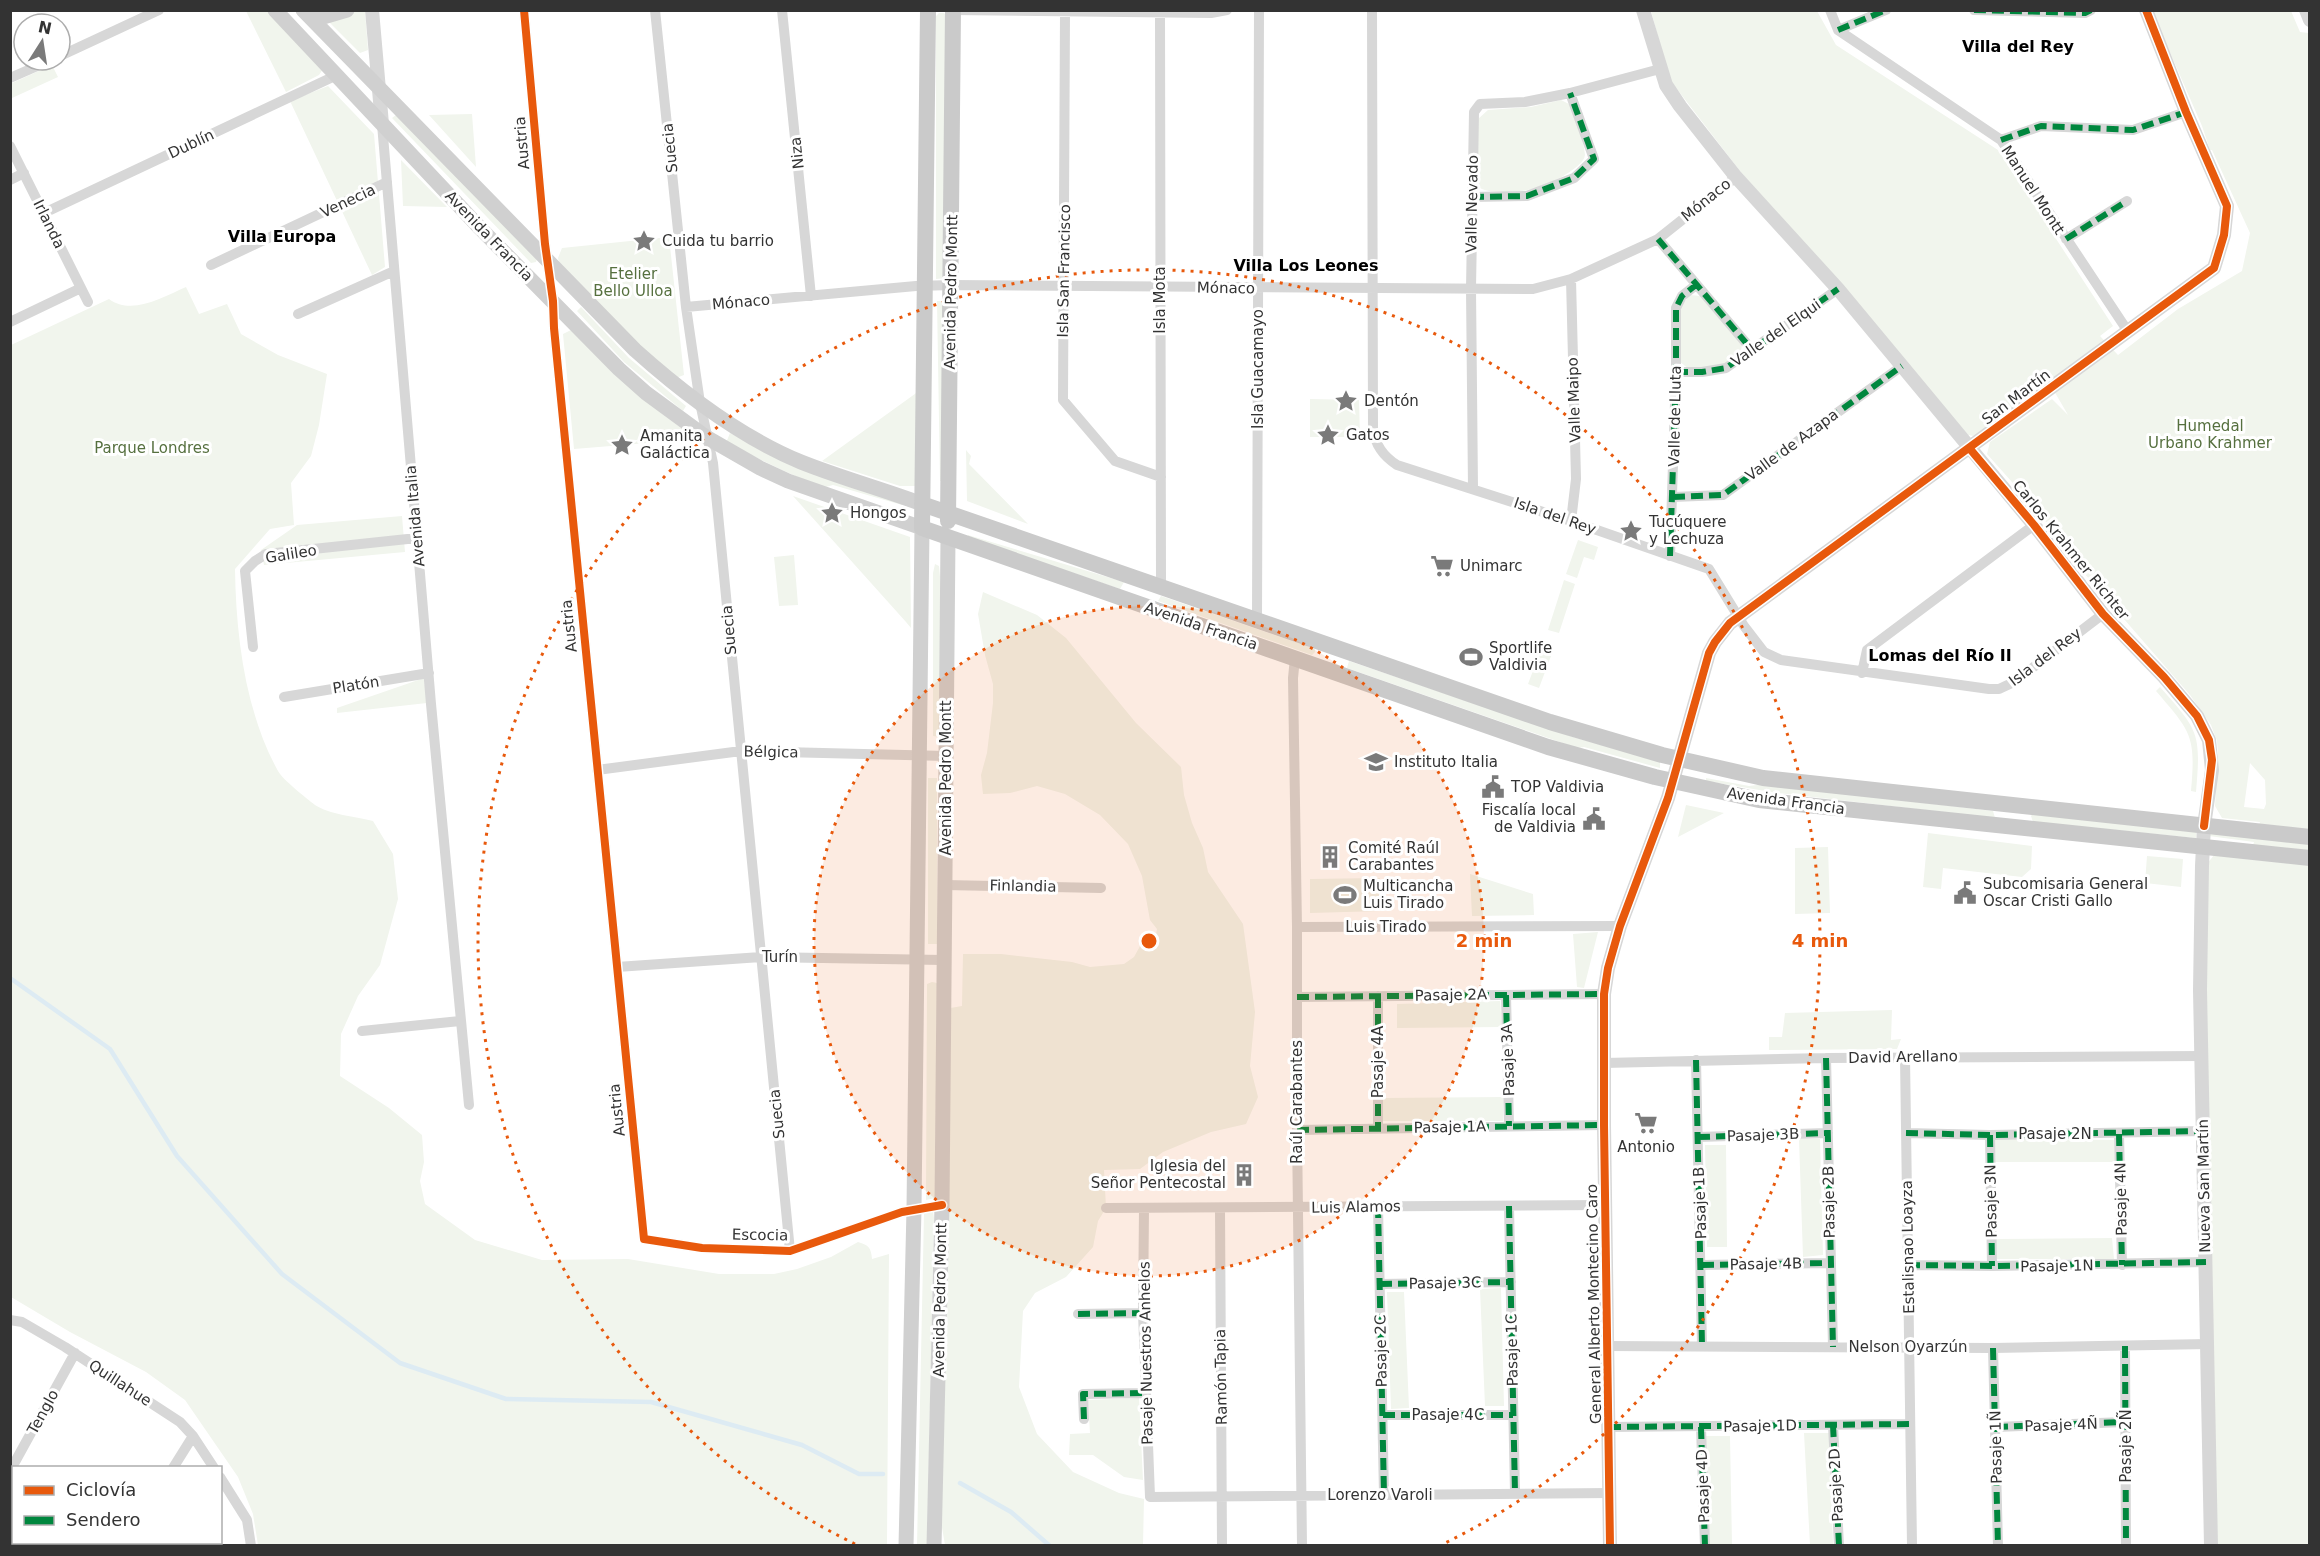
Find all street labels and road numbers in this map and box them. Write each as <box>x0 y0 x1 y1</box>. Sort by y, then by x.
street label: Austria <box>511 116 533 170</box>
street label: Suecia <box>658 122 682 174</box>
street label: Dublín <box>165 126 217 162</box>
street label: Niza <box>786 136 808 170</box>
street label: Manuel Montt <box>1997 142 2069 238</box>
street label: Valle Nevado <box>1462 155 1482 253</box>
street label: Mónaco <box>1678 175 1734 225</box>
street label: Venecia <box>318 180 378 222</box>
street label: Avenida Francia <box>441 187 537 285</box>
street label: Irlanda <box>29 197 69 251</box>
street label: Isla San Francisco <box>1054 204 1074 338</box>
street label: Avenida Pedro Montt <box>941 214 961 370</box>
street label: Isla Mota <box>1151 266 1169 334</box>
street label: Mónaco <box>1197 278 1255 298</box>
street label: Mónaco <box>711 290 771 314</box>
street label: Valle del Elqui <box>1728 295 1824 371</box>
street label: Isla Guacamayo <box>1249 309 1267 429</box>
street label: Valle Maipo <box>1564 357 1584 443</box>
street label: Valle de Lluta <box>1665 365 1685 467</box>
street label: San Martín <box>1978 365 2054 429</box>
street label: Valle de Azapa <box>1742 405 1842 485</box>
street label: Avenida Italia <box>402 465 428 567</box>
street label: Carlos Krahmer Richter <box>2009 476 2134 624</box>
street label: Isla del Rey <box>1511 494 1599 539</box>
street label: Galileo <box>264 541 318 567</box>
street label: Avenida Francia <box>1142 598 1260 654</box>
street label: Austria <box>557 599 581 653</box>
street label: Suecia <box>718 604 740 656</box>
street label: Isla del Rey <box>2005 624 2085 690</box>
street label: Platón <box>331 672 381 698</box>
street label: Avenida Pedro Montt <box>937 700 955 856</box>
street label: Bélgica <box>743 743 799 761</box>
street label: Avenida Francia <box>1726 784 1846 818</box>
street label: Finlandia <box>989 876 1057 896</box>
street label: Luis Tirado <box>1345 918 1427 936</box>
street label: Turín <box>761 948 798 966</box>
street label: Pasaje 2A <box>1415 985 1488 1005</box>
street label: Pasaje 3A <box>1498 1023 1518 1097</box>
street label: Pasaje 4A <box>1369 1025 1387 1098</box>
street label: Raúl Carabantes <box>1288 1040 1306 1164</box>
street label: David Arellano <box>1848 1047 1958 1067</box>
street label: Austria <box>605 1083 629 1137</box>
street label: Suecia <box>765 1088 789 1140</box>
street label: Pasaje 1A <box>1414 1117 1487 1137</box>
street label: Nueva San Martín <box>2194 1119 2214 1253</box>
street label: Pasaje 3B <box>1726 1125 1800 1145</box>
street label: Pasaje 2N <box>2018 1125 2092 1143</box>
street label: Pasaje 4N <box>2111 1162 2131 1236</box>
street label: Pasaje 3N <box>1981 1164 2001 1238</box>
street label: Pasaje 1B <box>1690 1166 1710 1240</box>
street label: Pasaje 2B <box>1819 1166 1839 1238</box>
street label: Estalisnao Loayza <box>1898 1180 1918 1314</box>
street label: General Alberto Montecino Caro <box>1583 1184 1605 1424</box>
street label: Luis Alamos <box>1311 1197 1401 1217</box>
street label: Avenida Pedro Montt <box>930 1222 950 1378</box>
street label: Escocia <box>732 1226 788 1244</box>
street label: Pasaje 4B <box>1730 1254 1802 1274</box>
street label: Pasaje 1N <box>2020 1256 2094 1276</box>
street label: Pasaje Nuestros Anhelos <box>1135 1261 1157 1445</box>
street label: Pasaje 3C <box>1408 1273 1482 1293</box>
street label: Pasaje 1C <box>1502 1313 1522 1387</box>
street label: Pasaje 2C <box>1371 1314 1391 1388</box>
street label: Ramón Tapia <box>1211 1329 1231 1425</box>
street label: Nelson Oyarzún <box>1849 1338 1967 1356</box>
street label: Quillahue <box>85 1356 155 1410</box>
street label: Tenglo <box>23 1387 63 1438</box>
street label: Pasaje 4C <box>1412 1406 1484 1424</box>
street label: Pasaje 2Ñ <box>2116 1409 2135 1483</box>
street label: Pasaje 1Ñ <box>1985 1410 2006 1484</box>
street label: Pasaje 4Ñ <box>2024 1414 2098 1435</box>
street label: Pasaje 1D <box>1723 1416 1797 1436</box>
street label: Pasaje 2D <box>1825 1448 1847 1522</box>
street label: Pasaje 4D <box>1693 1449 1713 1523</box>
street label: Lorenzo Varoli <box>1327 1486 1433 1504</box>

